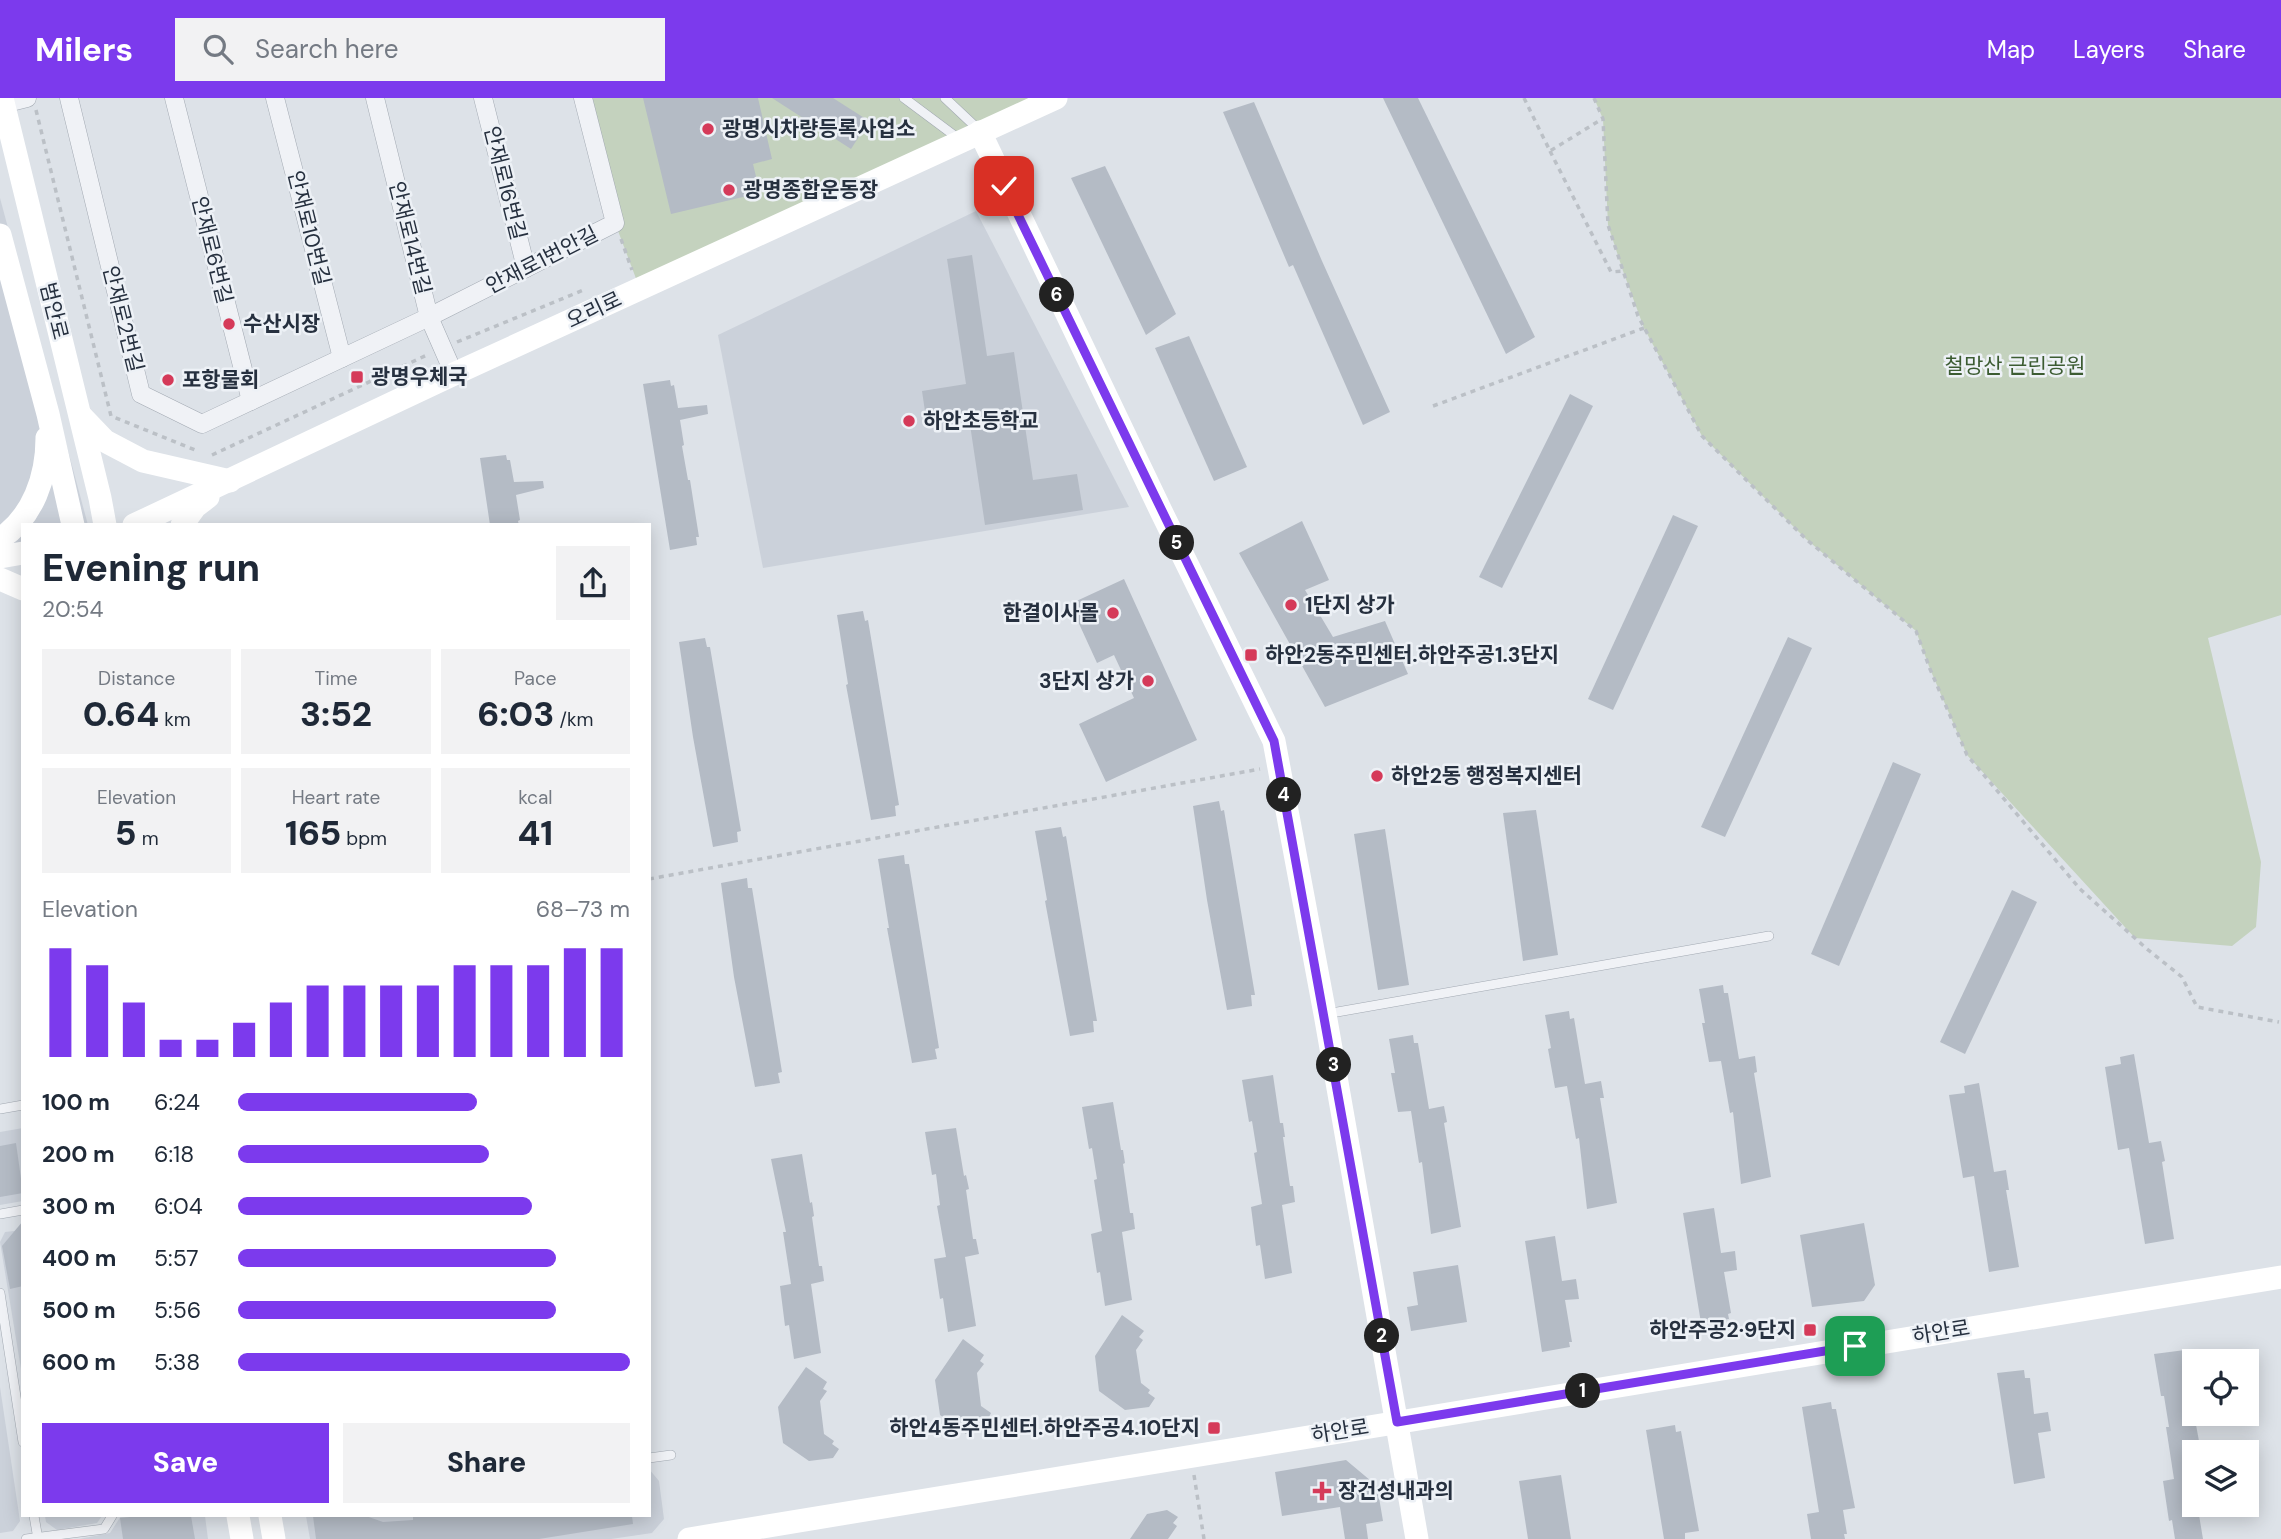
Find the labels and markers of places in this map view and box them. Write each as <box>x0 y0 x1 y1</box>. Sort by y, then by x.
place label: 광명시차량등록사업소 <box>722 115 915 143</box>
marker: 광명시차량등록사업소 <box>700 121 716 137</box>
pin <box>974 156 1034 216</box>
place label: 광명종합운동장 <box>743 176 878 204</box>
marker: 광명종합운동장 <box>721 182 737 198</box>
pin: 6 <box>1040 278 1074 312</box>
place label: 수산시장 <box>243 310 320 338</box>
marker: 수산시장 <box>221 316 237 332</box>
place label: 광명우체국 <box>371 363 468 391</box>
place label: 포항물회 <box>182 366 259 394</box>
marker: 광명우체국 <box>349 369 365 385</box>
marker: 포항물회 <box>160 372 176 388</box>
place label: 하안초등학교 <box>923 407 1039 435</box>
marker: 하안초등학교 <box>901 413 917 429</box>
pin: 5 <box>1160 526 1194 560</box>
place label: 1단지 상가 <box>1305 591 1395 619</box>
marker: 1단지 상가 <box>1283 597 1299 613</box>
place label: 한결이사몰 <box>1002 599 1099 627</box>
marker: 한결이사몰 <box>1105 605 1121 621</box>
place label: 하안2동주민센터.하안주공1.3단지 <box>1265 641 1559 669</box>
marker: 하안2동주민센터.하안주공1.3단지 <box>1243 647 1259 663</box>
place label: 3단지 상가 <box>1039 667 1134 695</box>
marker: 3단지 상가 <box>1140 673 1156 689</box>
place label: 하안2동 행정복지센터 <box>1391 762 1582 790</box>
marker: 하안2동 행정복지센터 <box>1369 768 1385 784</box>
pin: 4 <box>1266 778 1302 812</box>
pin: 3 <box>1316 1048 1352 1082</box>
place label: 하안주공2·9단지 <box>1649 1316 1796 1344</box>
pin <box>1825 1316 1885 1376</box>
pin: 2 <box>1364 1318 1400 1354</box>
marker: 하안주공2·9단지 <box>1802 1322 1818 1338</box>
pin: 1 <box>1566 1374 1600 1408</box>
place label: 하안4동주민센터.하안주공4.10단지 <box>889 1414 1200 1442</box>
marker: 하안4동주민센터.하안주공4.10단지 <box>1206 1420 1222 1436</box>
place label: 장건성내과의 <box>1338 1477 1454 1505</box>
marker: 장건성내과의 <box>1312 1481 1332 1501</box>

